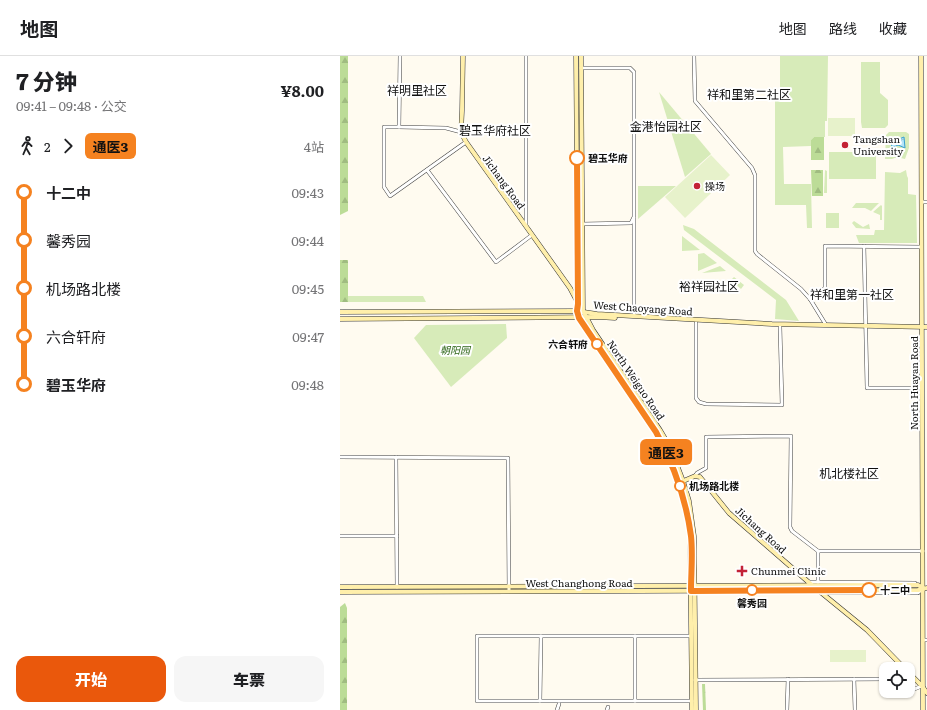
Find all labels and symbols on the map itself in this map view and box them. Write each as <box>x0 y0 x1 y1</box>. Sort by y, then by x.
district label: 祥明里社区 <box>387 81 447 99</box>
district label: 祥和里第二社区 <box>707 85 791 103</box>
district label: 金港怡园社区 <box>630 117 702 135</box>
district label: 碧玉华府社区 <box>459 121 531 139</box>
place label: Tangshan University <box>853 131 904 158</box>
marker: Tangshan University <box>840 140 850 150</box>
marker: 碧玉华府 <box>569 150 585 166</box>
place label: 碧玉华府 <box>588 150 628 165</box>
street label: Jichang Road <box>479 151 529 212</box>
place label: 操场 <box>705 178 725 193</box>
marker: 操场 <box>692 181 702 191</box>
district label: 裕祥园社区 <box>679 277 739 295</box>
district label: 祥和里第一社区 <box>810 285 894 303</box>
street label: West Chaoyang Road <box>593 297 693 318</box>
place label: 六合轩府 <box>548 336 588 351</box>
street label: North Huayan Road <box>906 336 921 430</box>
street label: North Weiguo Road <box>604 337 669 423</box>
marker: 六合轩府 <box>591 338 603 350</box>
park label: 朝阳园 <box>440 342 472 357</box>
line badge: 通医3 <box>643 439 689 465</box>
district label: 机北楼社区 <box>819 464 879 482</box>
place label: 机场路北楼 <box>689 478 739 493</box>
marker: 机场路北楼 <box>674 480 686 492</box>
street label: Jichang Road <box>732 503 790 557</box>
place label: Chunmei Clinic <box>751 563 826 578</box>
marker: Chunmei Clinic <box>736 565 748 577</box>
street label: West Changhong Road <box>525 575 633 590</box>
marker: 十二中 <box>861 582 877 598</box>
place label: 十二中 <box>880 582 910 597</box>
marker: 馨秀园 <box>746 584 758 596</box>
place label: 馨秀园 <box>737 595 767 610</box>

